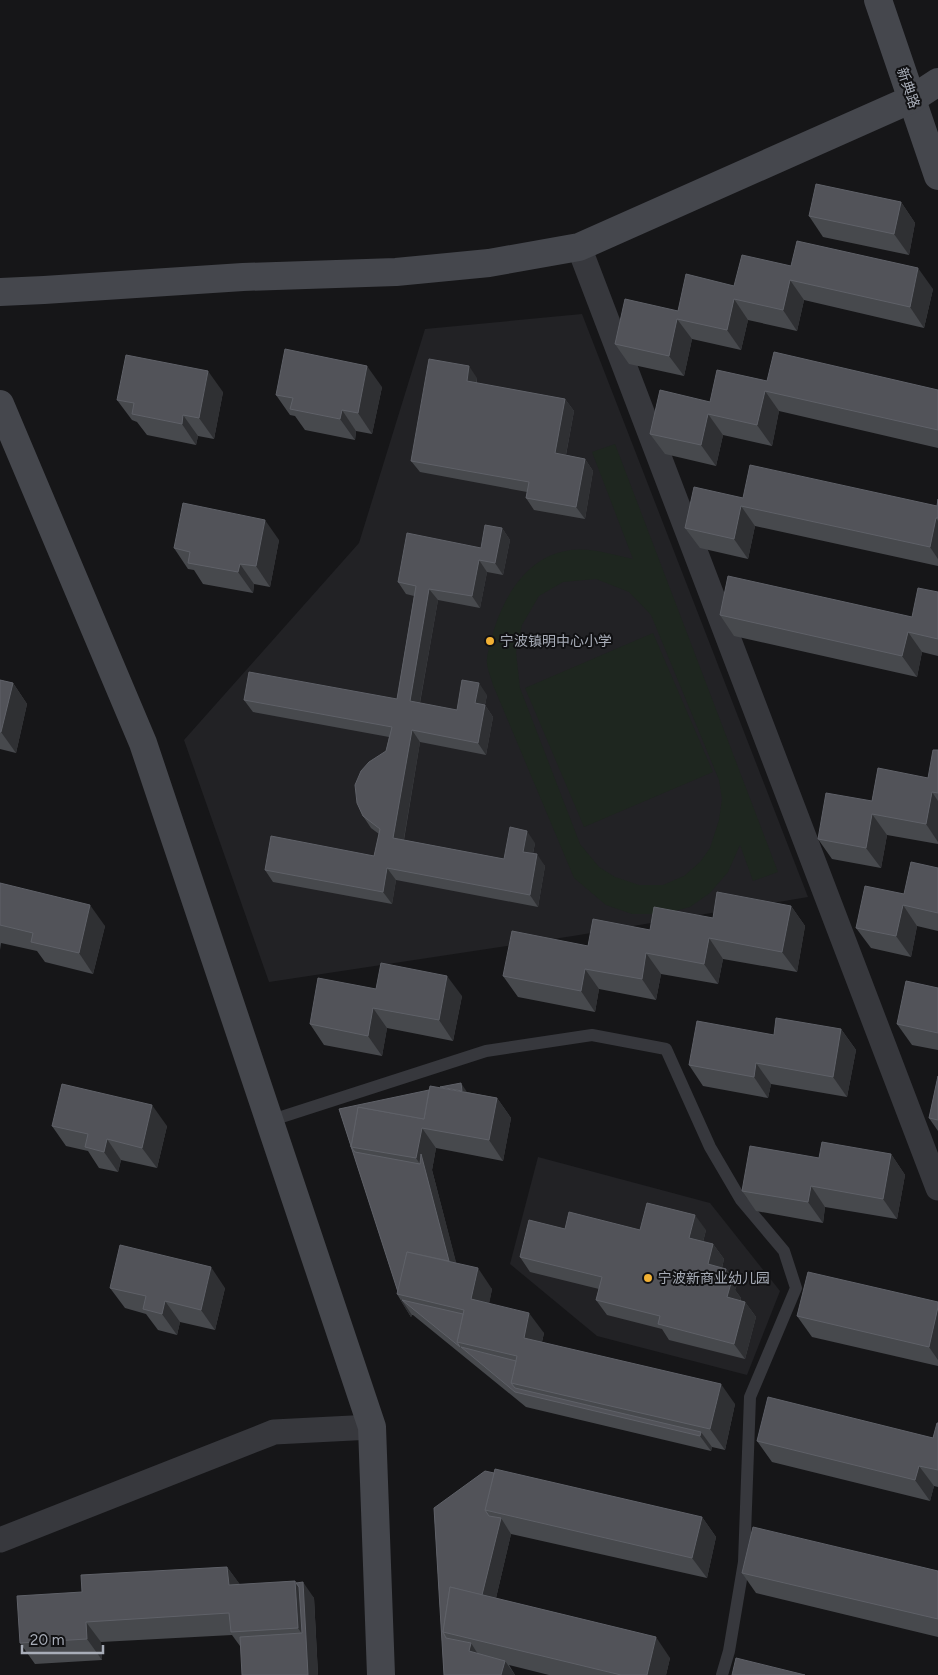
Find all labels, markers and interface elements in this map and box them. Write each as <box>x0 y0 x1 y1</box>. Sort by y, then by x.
street label: 新典路 <box>893 65 923 111</box>
place label: 宁波镇明中心小学 <box>500 633 612 650</box>
marker: 宁波镇明中心小学 <box>484 635 496 647</box>
place label: 宁波新商业幼儿园 <box>658 1270 770 1287</box>
marker: 宁波新商业幼儿园 <box>642 1272 654 1284</box>
scale bar <box>22 1622 104 1654</box>
text: 20 m <box>30 1631 64 1649</box>

